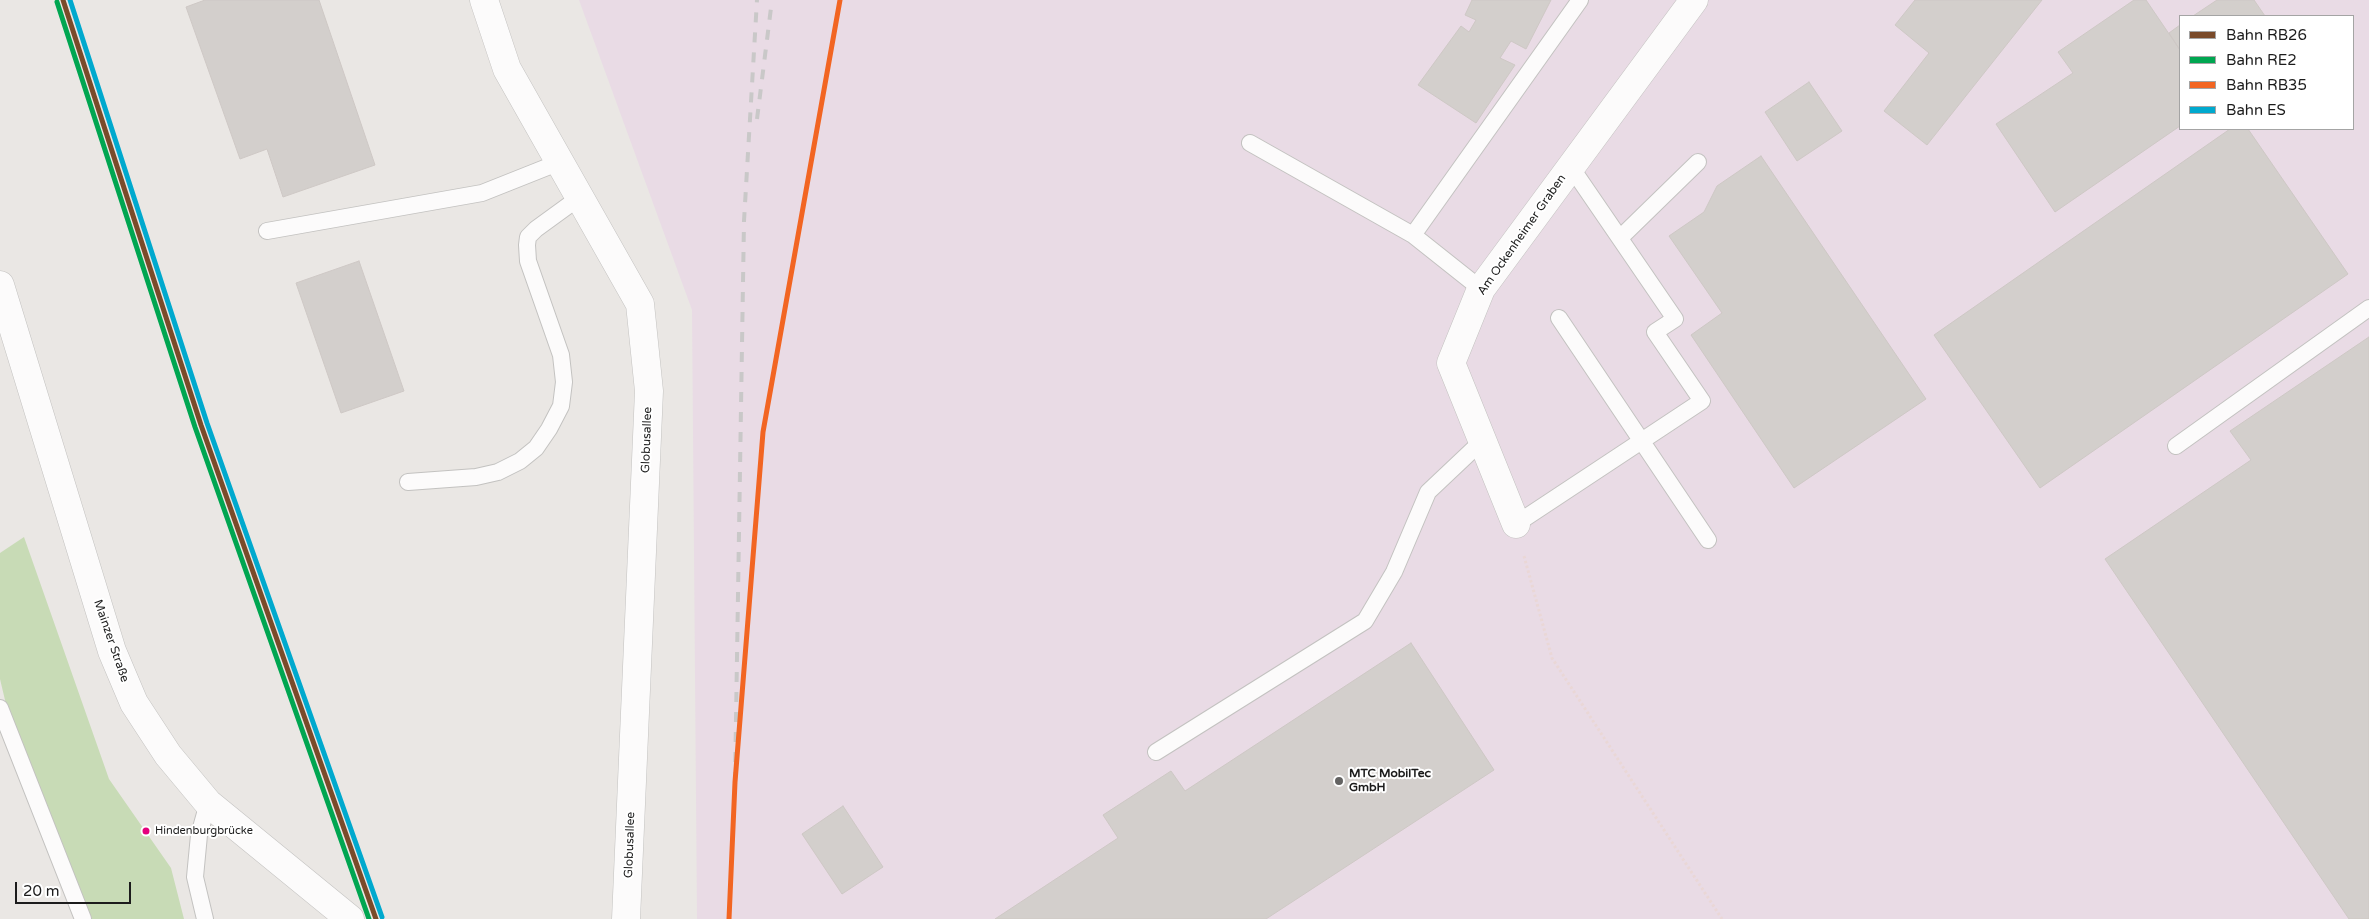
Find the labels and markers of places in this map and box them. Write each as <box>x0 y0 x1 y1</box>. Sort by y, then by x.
place label: MTC MobilTec GmbH <box>1349 767 1431 795</box>
marker: MTC MobilTec GmbH <box>1333 775 1345 787</box>
place label: Hindenburgbrücke <box>155 824 253 838</box>
marker: Hindenburgbrücke <box>141 826 151 836</box>

